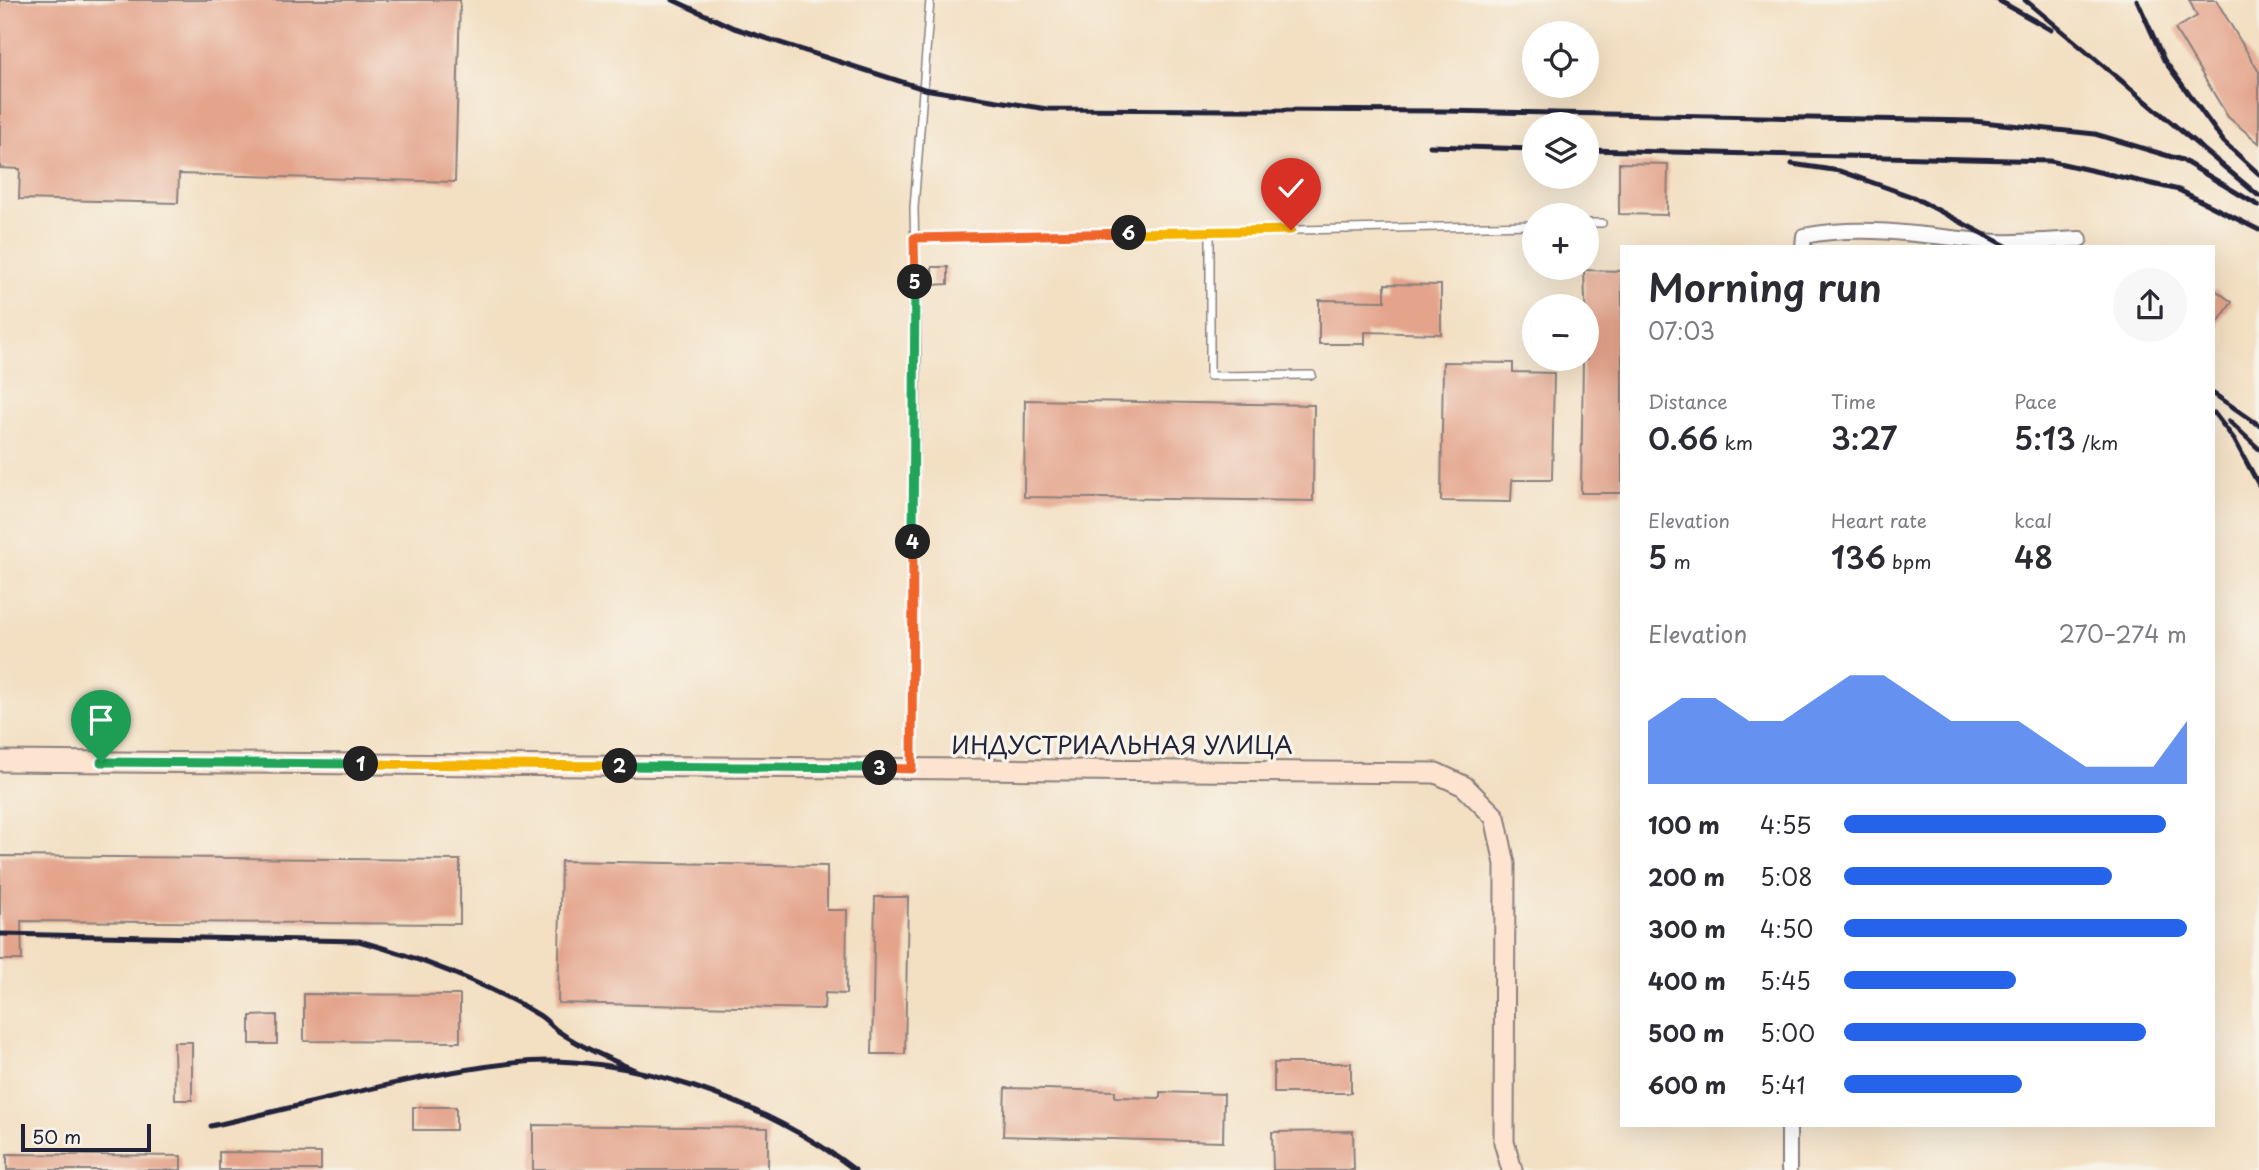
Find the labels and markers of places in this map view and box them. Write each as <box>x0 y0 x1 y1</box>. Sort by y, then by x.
pin <box>1261 158 1321 230</box>
pin: 6 <box>1112 216 1146 250</box>
pin: 5 <box>898 264 932 300</box>
pin: 4 <box>895 524 930 560</box>
pin <box>71 690 131 762</box>
pin: 1 <box>344 746 378 782</box>
pin: 2 <box>602 748 638 784</box>
pin: 3 <box>862 750 898 786</box>

